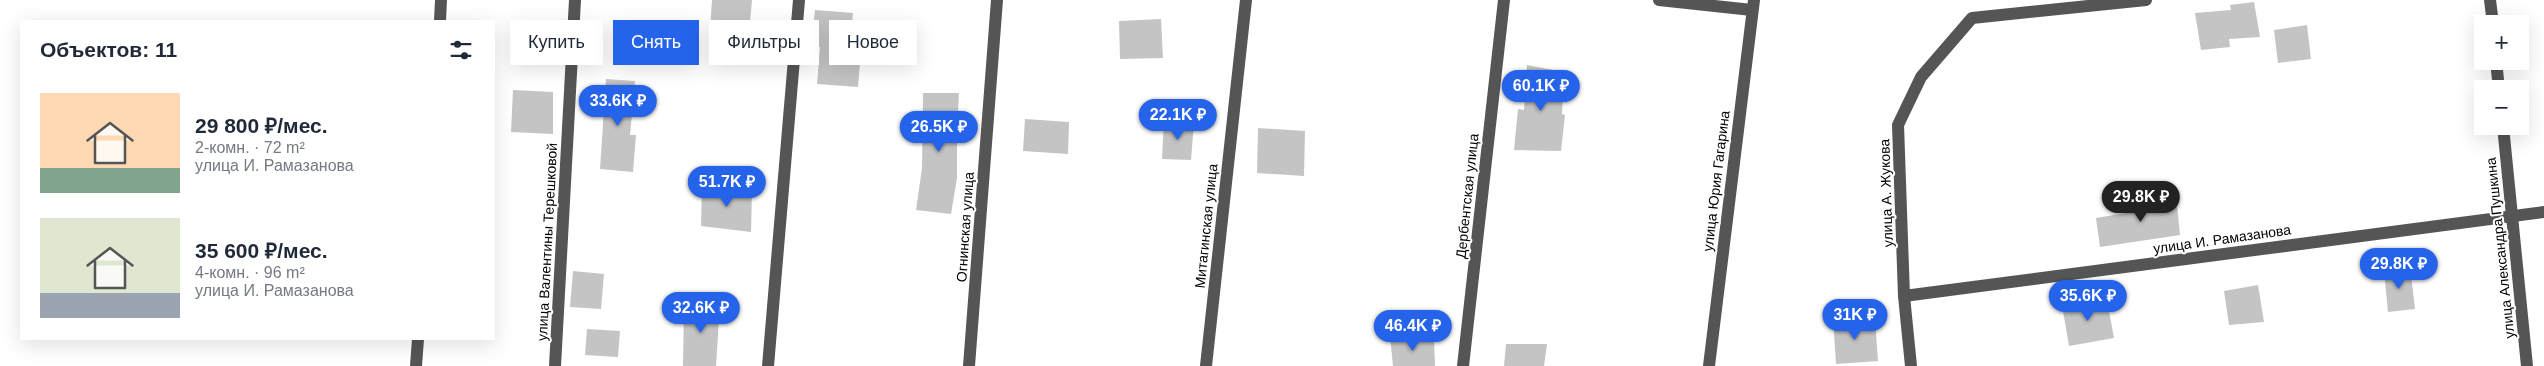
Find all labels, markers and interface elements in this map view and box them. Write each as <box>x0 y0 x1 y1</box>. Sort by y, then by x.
map controls <box>2474 15 2529 135</box>
button: + <box>2474 15 2529 70</box>
chip: Купить <box>510 20 603 65</box>
chip: Снять <box>613 20 699 65</box>
chip: Фильтры <box>709 20 819 65</box>
chip: Новое <box>829 20 917 65</box>
icon: filters <box>447 36 475 64</box>
text: Объектов: 11 <box>40 38 177 61</box>
pin: 60.1K ₽ <box>1495 70 1587 112</box>
text: 60.1K ₽ <box>1513 77 1569 94</box>
button: − <box>2474 80 2529 135</box>
pin: 33.6K ₽ <box>572 84 664 127</box>
text: 33.6K ₽ <box>590 92 646 109</box>
pin: 22.1K ₽ <box>1132 98 1224 141</box>
text: 22.1K ₽ <box>1150 106 1206 123</box>
street label: улица Юрия Гагарина <box>1699 109 1733 252</box>
pin: 26.5K ₽ <box>893 110 985 153</box>
icon: home <box>80 113 140 173</box>
text: 29 800 ₽/мес. <box>195 114 328 137</box>
text: 26.5K ₽ <box>911 118 967 135</box>
street label: Дербентская улица <box>1452 132 1482 259</box>
street label: улица А. Жукова <box>1876 138 1896 247</box>
text: 2-комн. · 72 m² <box>195 139 305 156</box>
street label: улица Валентины Терешковой <box>534 143 560 341</box>
text: улица И. Рамазанова <box>195 157 354 174</box>
street label: улица Александра Пушкина <box>2483 157 2517 339</box>
street label: Митагинская улица <box>1191 163 1221 289</box>
pin: 51.7K ₽ <box>681 166 773 208</box>
street label: Огнинская улица <box>953 171 977 283</box>
text: 51.7K ₽ <box>699 173 755 190</box>
pin: 29.8K ₽ <box>2095 180 2187 223</box>
text: 29.8K ₽ <box>2113 188 2169 205</box>
street label: улица И. Рамазанова <box>2152 221 2292 257</box>
icon: home <box>80 238 140 298</box>
text: 35 600 ₽/мес. <box>195 239 328 262</box>
pin: 29.8K ₽ <box>2353 248 2445 290</box>
text: 29.8K ₽ <box>2371 255 2427 272</box>
text: 4-комн. · 96 m² <box>195 264 305 281</box>
pin: 35.6K ₽ <box>2042 280 2134 322</box>
text: улица И. Рамазанова <box>195 282 354 299</box>
text: 35.6K ₽ <box>2060 287 2116 304</box>
pin: 32.6K ₽ <box>655 292 747 334</box>
pin: 31K ₽ <box>1820 298 1890 341</box>
text: 32.6K ₽ <box>673 299 729 316</box>
text: 31K ₽ <box>1833 306 1877 323</box>
pin: 46.4K ₽ <box>1367 310 1459 352</box>
text: 46.4K ₽ <box>1385 317 1441 334</box>

